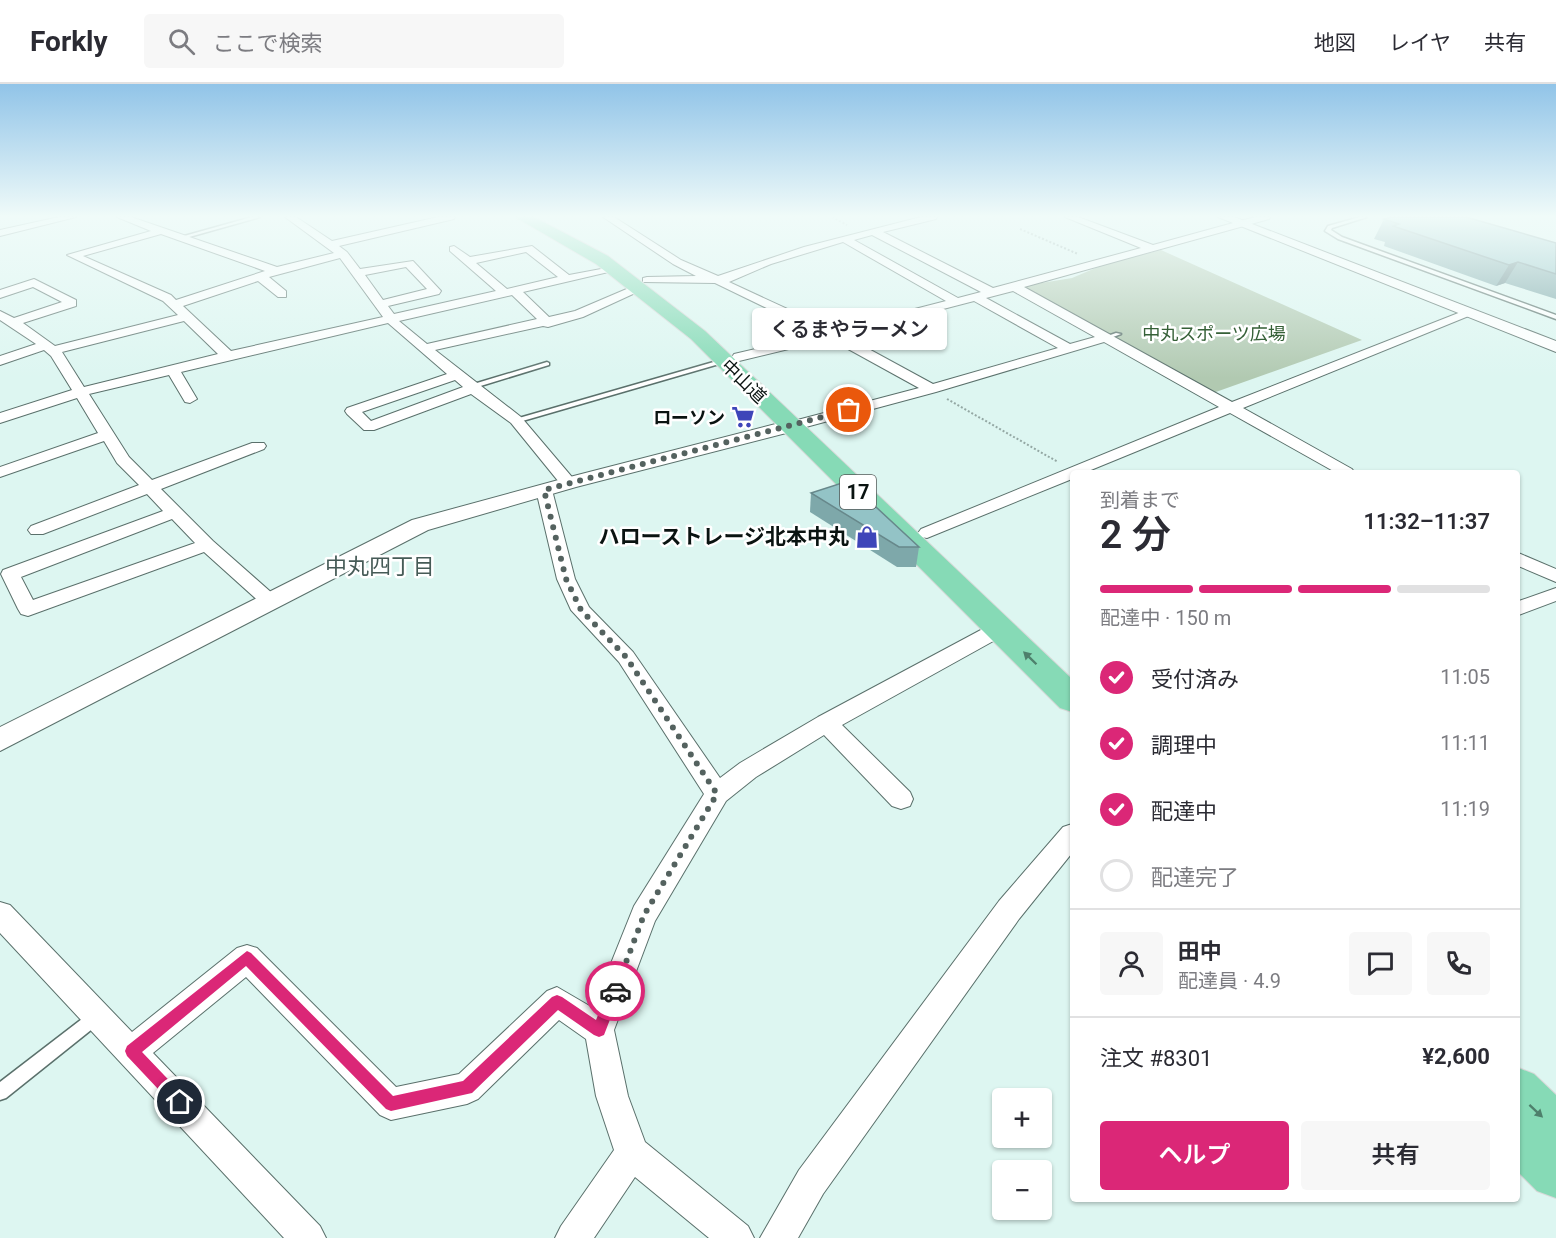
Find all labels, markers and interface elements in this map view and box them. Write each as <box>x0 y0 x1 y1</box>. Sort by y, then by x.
search box <box>144 14 564 68</box>
text: Forkly <box>30 25 108 58</box>
icon: search <box>165 25 198 58</box>
text: ここで検索 <box>213 31 323 56</box>
text: 地図 <box>1314 31 1356 55</box>
text: レイヤ <box>1389 31 1451 55</box>
text: 共有 <box>1484 31 1526 55</box>
callout: くるまやラーメン <box>752 308 946 350</box>
text: くるまやラーメン <box>770 317 929 341</box>
park label: 中丸スポーツ広場 <box>1142 323 1286 344</box>
street label: 中山道 <box>717 355 771 407</box>
pin <box>823 384 874 435</box>
icon: bag <box>832 393 865 426</box>
supermarket icon: ローソン <box>730 404 756 430</box>
place label: ローソン <box>653 407 725 428</box>
road number: 17 <box>840 475 876 509</box>
text: 到着まで <box>1100 488 1180 512</box>
text: 11:32–11:37 <box>1363 509 1490 534</box>
text: 2 分 <box>1100 512 1171 558</box>
shop icon: ハローストレージ北本中丸 <box>854 524 880 550</box>
place label: ハローストレージ北本中丸 <box>598 525 849 549</box>
district label: 中丸四丁目 <box>325 554 435 579</box>
text: 配達中 · 150 m <box>1100 606 1231 630</box>
one-way arrow <box>1024 652 1038 666</box>
icon: check <box>1100 661 1133 694</box>
text: 11:05 <box>1440 665 1490 689</box>
text: 受付済み <box>1151 667 1239 692</box>
icon: check <box>1100 727 1133 760</box>
text: 11:11 <box>1440 731 1490 755</box>
text: 調理中 <box>1151 733 1217 758</box>
icon: check <box>1100 793 1133 826</box>
text: 11:19 <box>1440 797 1490 821</box>
text: 配達中 <box>1151 799 1217 824</box>
text: 配達完了 <box>1151 865 1239 890</box>
button: person <box>1100 932 1163 995</box>
button: chat <box>1349 932 1412 995</box>
button: phone <box>1427 932 1490 995</box>
text: 田中 <box>1178 939 1222 964</box>
courier <box>585 961 645 1021</box>
text: 配達員 · 4.9 <box>1178 969 1281 993</box>
icon: car <box>599 975 632 1008</box>
text: ¥2,600 <box>1422 1044 1490 1069</box>
text: 注文 #8301 <box>1100 1046 1212 1071</box>
pin <box>154 1076 205 1127</box>
icon: home <box>163 1085 196 1118</box>
map controls <box>992 1088 1052 1220</box>
button: + <box>992 1088 1052 1148</box>
one-way arrow <box>1529 1103 1543 1117</box>
button: ヘルプ <box>1100 1121 1289 1190</box>
button: 共有 <box>1301 1121 1490 1190</box>
button: − <box>992 1160 1052 1220</box>

